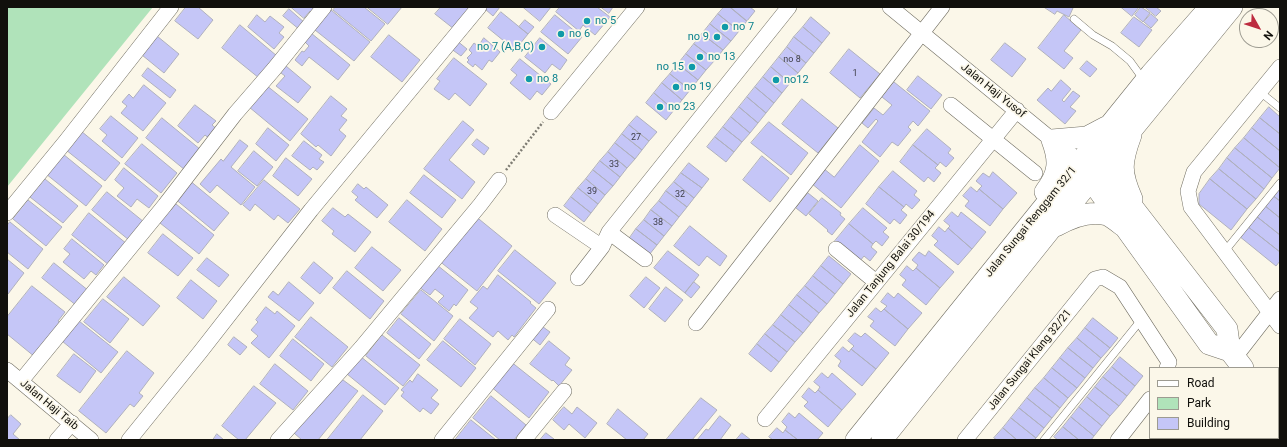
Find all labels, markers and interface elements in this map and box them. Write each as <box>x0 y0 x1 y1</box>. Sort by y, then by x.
north arrow <box>1239 8 1279 48</box>
place label: no 5 <box>595 14 616 28</box>
marker: no 5 <box>582 16 592 26</box>
place label: no 7 <box>733 20 754 34</box>
marker: no 7 <box>720 22 730 32</box>
place label: no 6 <box>569 27 590 41</box>
text: N <box>1260 28 1275 42</box>
marker: no 6 <box>556 29 566 39</box>
place label: no 9 <box>688 30 709 44</box>
marker: no 9 <box>712 32 722 42</box>
place label: no 7 (A,B,C) <box>477 40 534 54</box>
marker: no 7 (A,B,C) <box>537 42 547 52</box>
place label: no 13 <box>708 50 735 64</box>
marker: no 13 <box>695 52 705 62</box>
house number: no 8 <box>783 55 801 65</box>
place label: no 15 <box>657 60 684 74</box>
street label: Jalan Haji Yusof <box>958 61 1028 121</box>
marker: no 15 <box>687 62 697 72</box>
house number: 1 <box>852 69 858 79</box>
place label: no 8 <box>537 72 558 86</box>
place label: no12 <box>784 73 809 87</box>
marker: no 8 <box>524 74 534 84</box>
marker: no12 <box>771 75 781 85</box>
place label: no 19 <box>684 80 711 94</box>
marker: no 19 <box>671 82 681 92</box>
place label: no 23 <box>668 100 695 114</box>
marker: no 23 <box>655 102 665 112</box>
house number: 27 <box>631 133 641 143</box>
house number: 33 <box>609 160 619 170</box>
street label: Jalan Sungai Renggam 32/1 <box>982 164 1080 280</box>
house number: 39 <box>587 187 597 197</box>
house number: 32 <box>675 190 685 200</box>
street label: Jalan Tanjung Balai 30/194 <box>844 208 938 320</box>
house number: 38 <box>653 218 663 228</box>
street label: Jalan Sungai Klang 32/21 <box>985 307 1075 413</box>
legend <box>1149 367 1279 439</box>
text: Road <box>1187 376 1215 390</box>
street label: Jalan Haji Taib <box>17 377 81 433</box>
text: Park <box>1187 396 1211 410</box>
text: Building <box>1187 416 1230 430</box>

